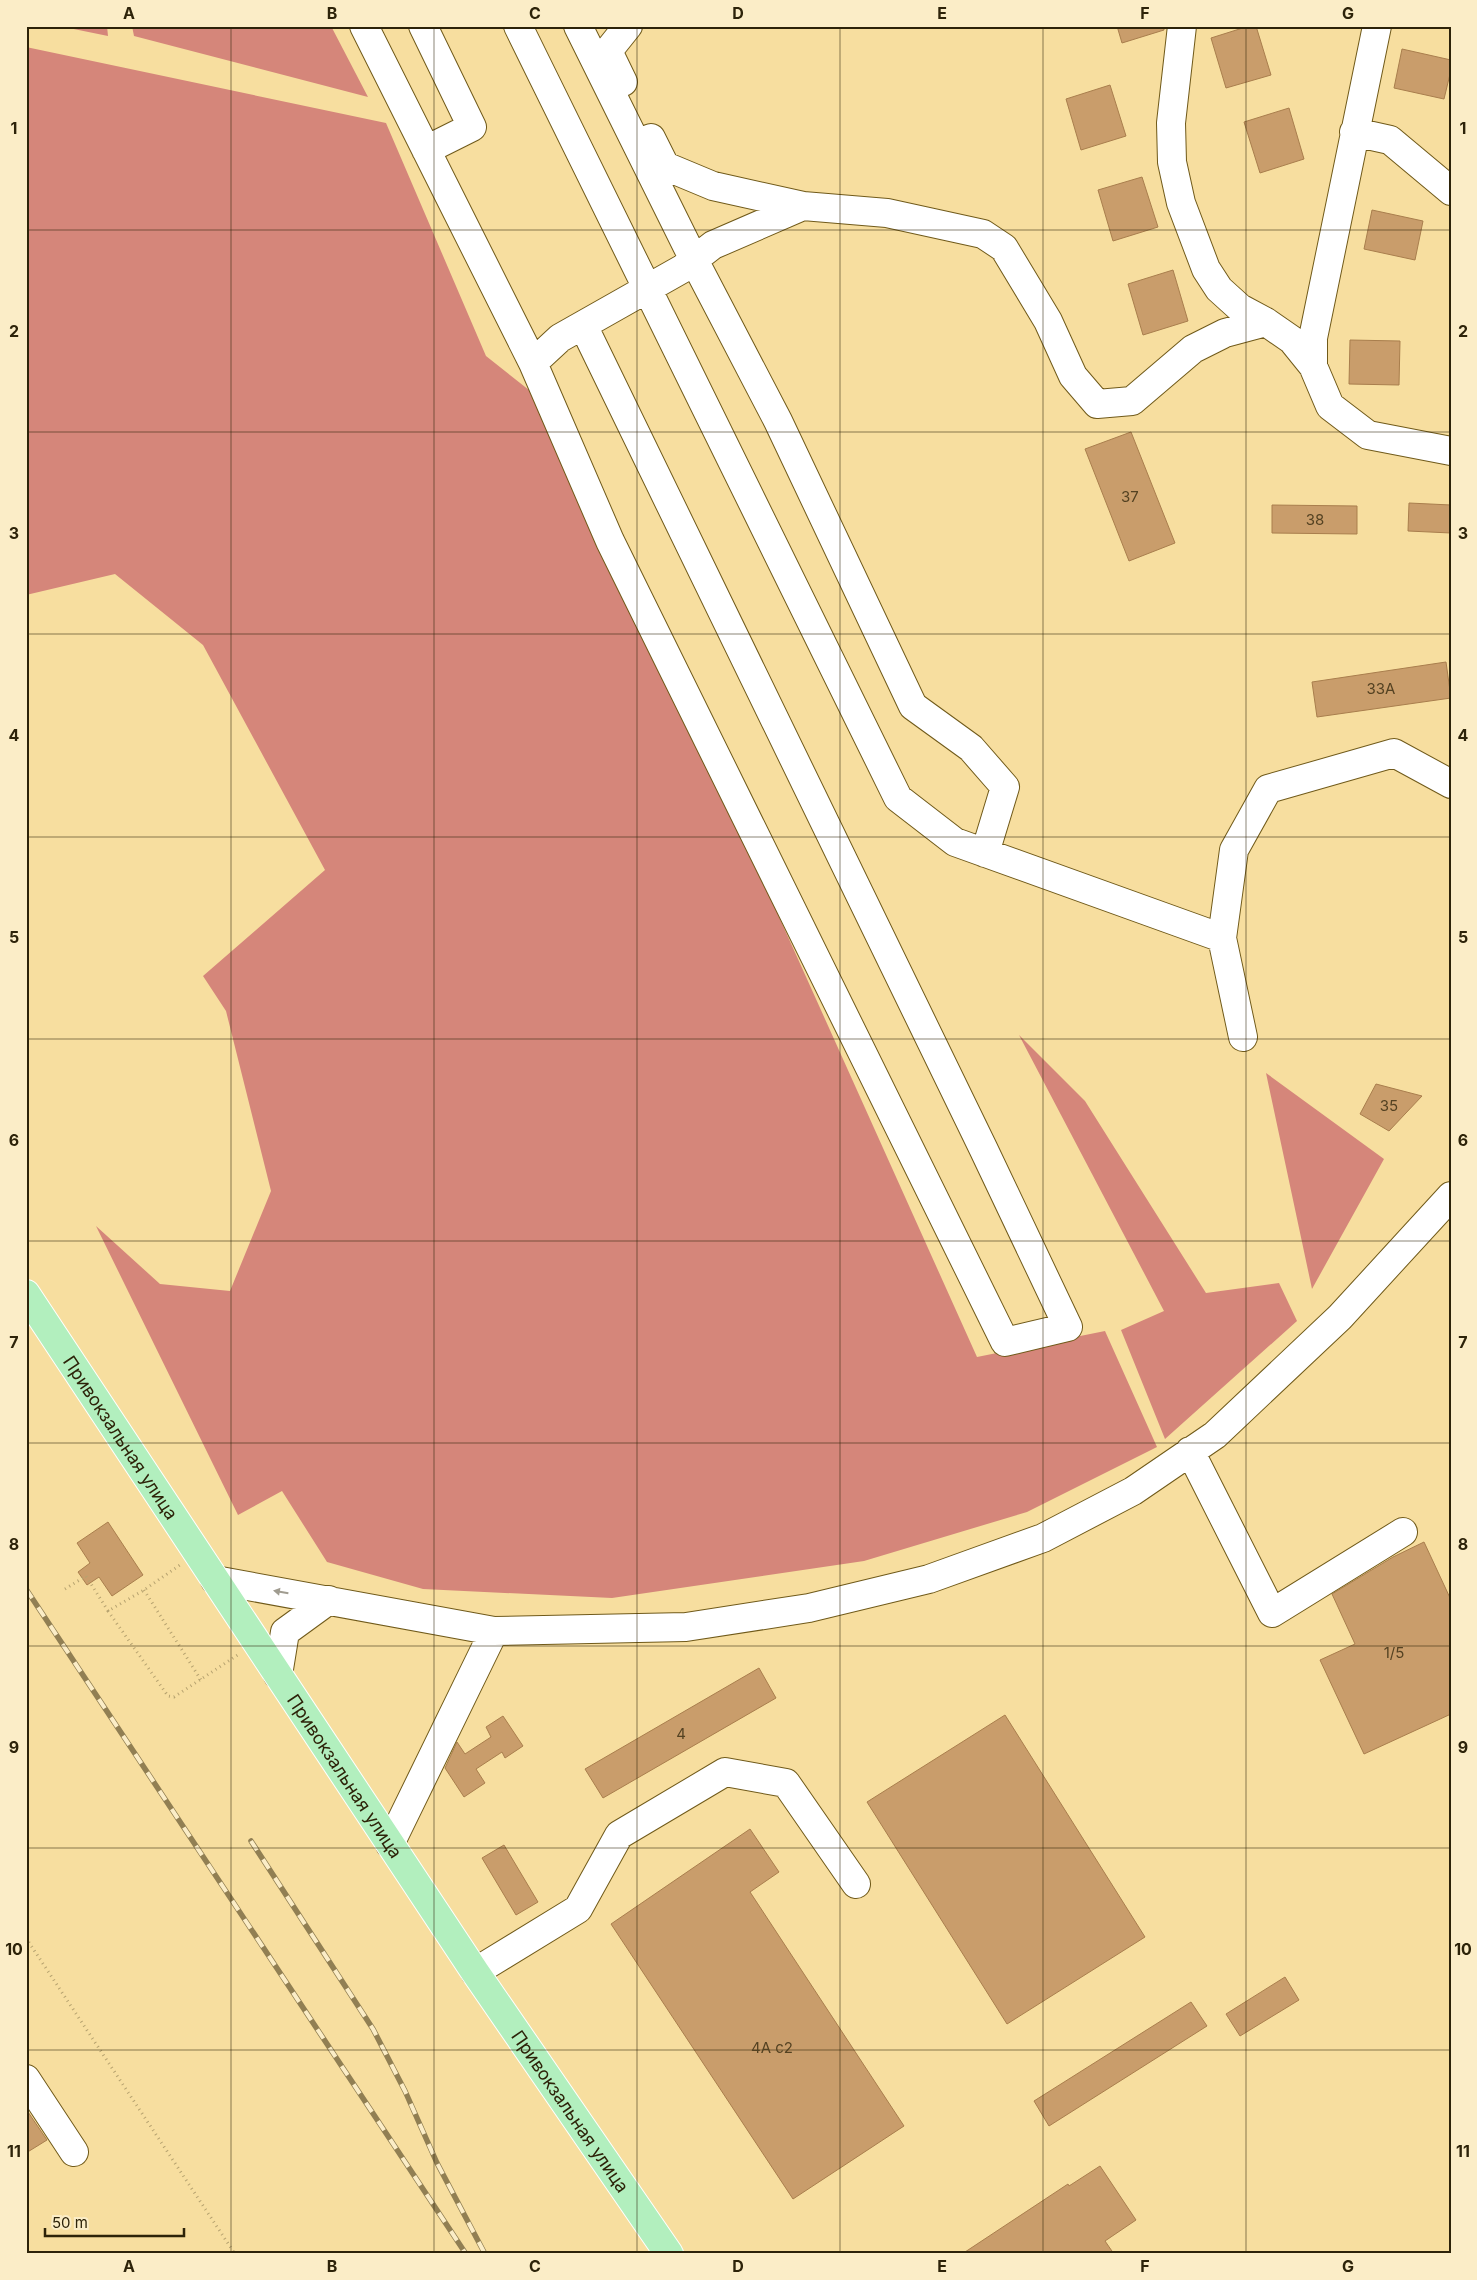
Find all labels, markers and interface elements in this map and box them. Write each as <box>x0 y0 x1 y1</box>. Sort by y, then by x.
text: A <box>123 3 135 23</box>
text: B <box>327 3 337 23</box>
text: C <box>529 3 541 23</box>
text: D <box>732 3 744 23</box>
text: E <box>937 3 947 23</box>
text: F <box>1140 3 1150 23</box>
text: G <box>1342 3 1354 23</box>
text: 1 <box>11 118 17 138</box>
text: 1 <box>1460 118 1466 138</box>
text: 2 <box>9 321 19 341</box>
text: 2 <box>1458 321 1468 341</box>
house number: 37 <box>1121 487 1139 506</box>
house number: 38 <box>1306 510 1324 529</box>
text: 3 <box>9 523 19 543</box>
text: 3 <box>1458 523 1468 543</box>
house number: 33А <box>1367 679 1395 698</box>
text: 4 <box>9 725 20 745</box>
text: 4 <box>1458 725 1469 745</box>
text: 5 <box>9 927 19 947</box>
text: 5 <box>1458 927 1468 947</box>
house number: 35 <box>1380 1096 1398 1115</box>
text: 6 <box>9 1130 19 1150</box>
text: 6 <box>1458 1130 1468 1150</box>
text: 7 <box>9 1332 19 1352</box>
text: 7 <box>1458 1332 1468 1352</box>
street label: Привокзальная улица <box>59 1352 183 1523</box>
text: 8 <box>9 1534 19 1554</box>
text: 8 <box>1458 1534 1468 1554</box>
one-way arrow <box>272 1587 288 1595</box>
house number: 1/5 <box>1384 1643 1404 1662</box>
street label: Привокзальная улица <box>283 1690 407 1862</box>
house number: 4 <box>676 1724 686 1743</box>
text: 9 <box>9 1737 19 1757</box>
text: 9 <box>1458 1737 1468 1757</box>
text: 10 <box>5 1939 23 1959</box>
text: 10 <box>1454 1939 1472 1959</box>
street label: Привокзальная улица <box>508 2026 634 2196</box>
house number: 4А с2 <box>751 2038 793 2057</box>
text: 11 <box>7 2141 21 2161</box>
text: 11 <box>1456 2141 1470 2161</box>
scale bar <box>45 2205 184 2237</box>
text: 50 m <box>52 2213 88 2232</box>
text: A <box>123 2256 135 2276</box>
text: B <box>327 2256 337 2276</box>
text: C <box>529 2256 541 2276</box>
text: D <box>732 2256 744 2276</box>
text: E <box>937 2256 947 2276</box>
text: F <box>1140 2256 1150 2276</box>
text: G <box>1342 2256 1354 2276</box>

